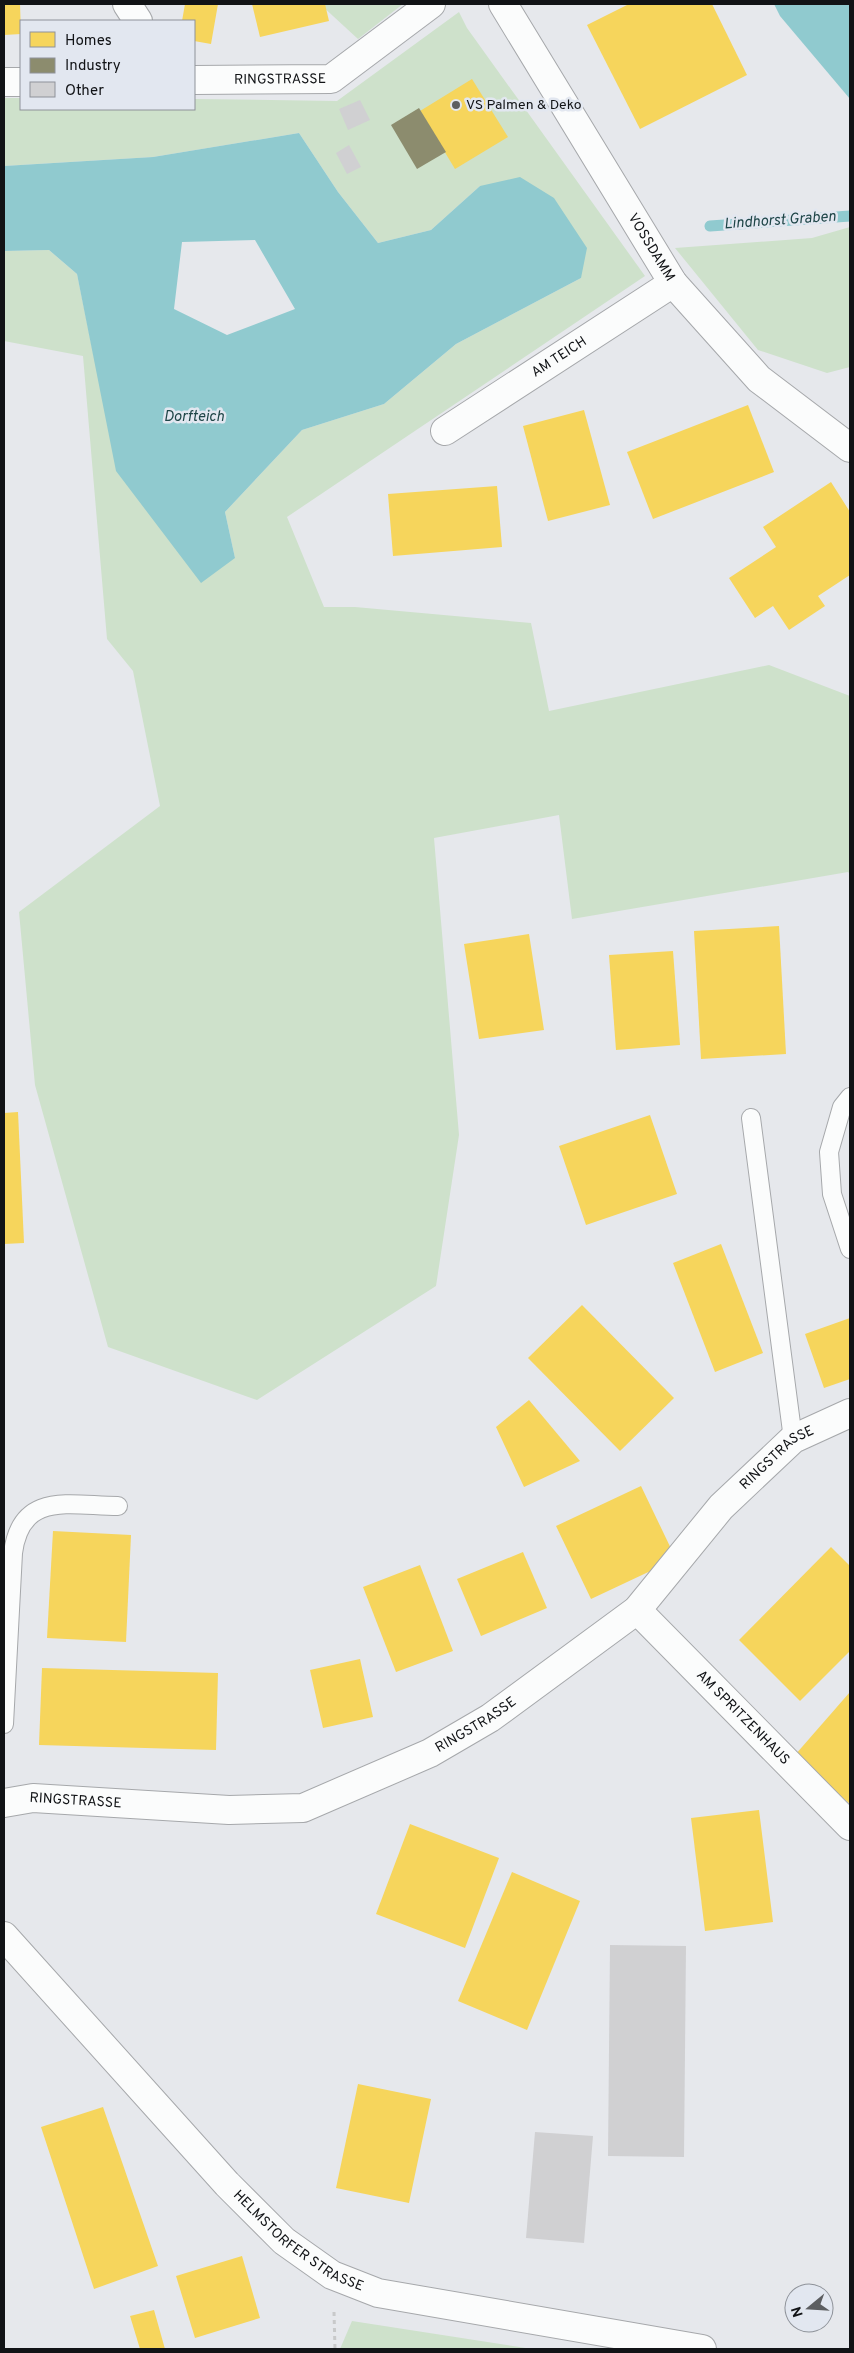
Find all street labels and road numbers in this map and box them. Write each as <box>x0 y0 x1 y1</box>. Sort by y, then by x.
street label: RINGSTRASSE <box>234 71 326 88</box>
street label: VOSSDAMM <box>624 210 678 284</box>
street label: AM TEICH <box>528 333 590 381</box>
street label: RINGSTRASSE <box>736 1422 817 1493</box>
street label: AM SPRITZENHAUS <box>693 1667 793 1768</box>
street label: RINGSTRASSE <box>432 1693 520 1756</box>
street label: RINGSTRASSE <box>29 1789 122 1812</box>
street label: HELMSTORFER STRASSE <box>230 2187 366 2295</box>

